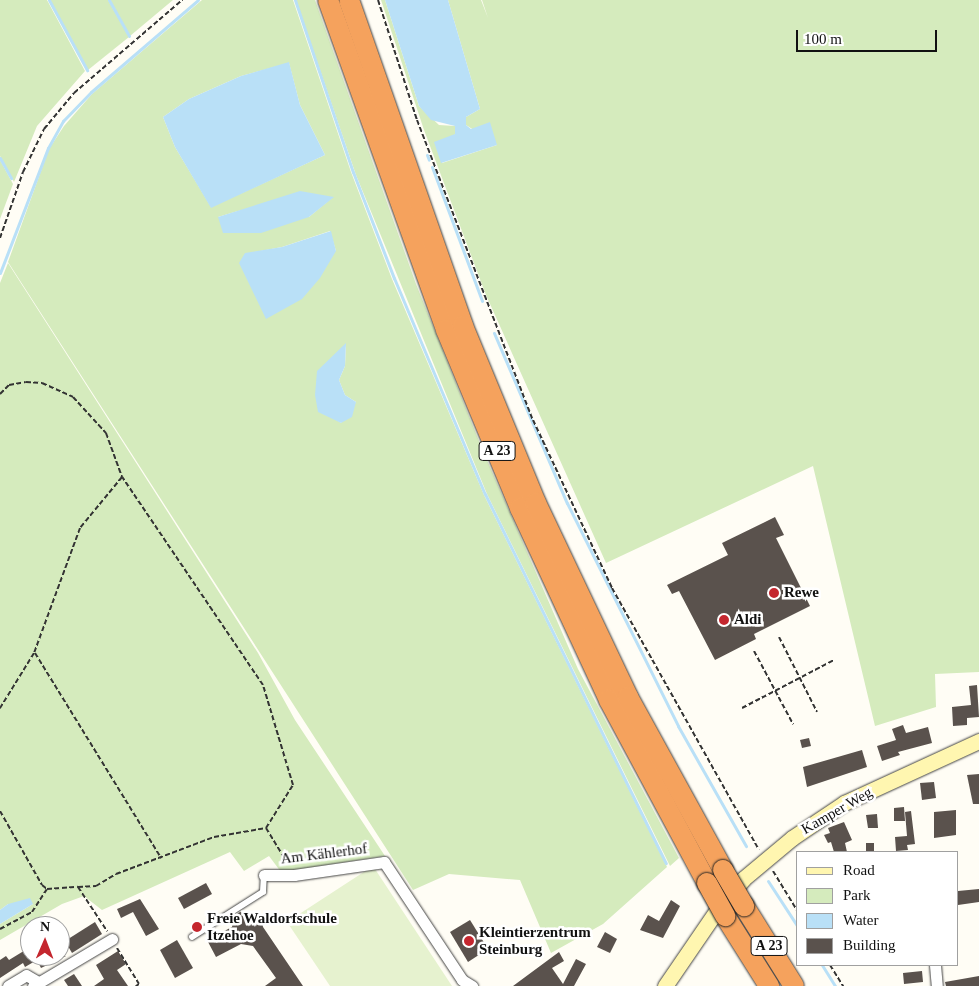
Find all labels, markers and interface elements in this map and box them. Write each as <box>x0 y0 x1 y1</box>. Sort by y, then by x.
scale bar <box>799 20 940 52</box>
text: 100 m <box>804 31 842 47</box>
road number: A 23 <box>477 440 517 462</box>
place label: Rewe <box>784 584 819 602</box>
marker: Rewe <box>768 587 780 599</box>
place label: Aldi <box>734 611 762 629</box>
marker: Aldi <box>718 614 730 626</box>
street label: Kamper Weg <box>798 783 876 839</box>
street label: Am Kählerhof <box>280 840 368 868</box>
legend <box>796 851 959 966</box>
text: Road <box>843 862 875 878</box>
text: Park <box>843 887 871 903</box>
place label: Freie Waldorfschule Itzehoe <box>207 909 337 944</box>
text: Water <box>843 912 878 928</box>
north arrow <box>20 916 70 966</box>
text: N <box>40 919 50 934</box>
marker: Freie Waldorfschule Itzehoe <box>191 921 203 933</box>
place label: Kleintierzentrum Steinburg <box>479 923 591 958</box>
road number: A 23 <box>749 934 789 958</box>
marker: Kleintierzentrum Steinburg <box>463 935 475 947</box>
text: Building <box>843 937 896 953</box>

